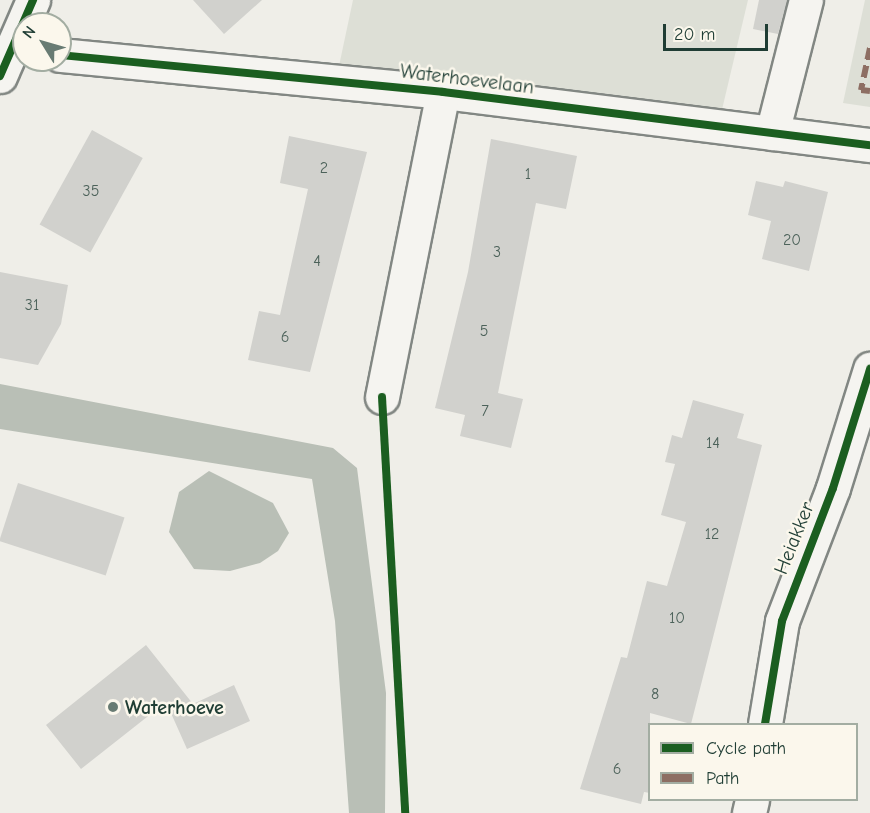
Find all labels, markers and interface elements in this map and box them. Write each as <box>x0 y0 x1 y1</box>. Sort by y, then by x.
north arrow <box>12 12 72 72</box>
scale bar <box>666 12 771 50</box>
text: N <box>19 23 40 42</box>
text: 20 m <box>674 24 715 45</box>
street label: Waterhoevelaan <box>399 59 535 99</box>
house number: 2 <box>320 158 328 178</box>
house number: 1 <box>525 164 531 184</box>
house number: 35 <box>83 181 99 201</box>
house number: 20 <box>783 230 801 250</box>
house number: 3 <box>493 242 501 262</box>
house number: 4 <box>313 251 321 271</box>
house number: 31 <box>25 295 39 315</box>
house number: 5 <box>480 321 488 341</box>
house number: 6 <box>281 327 289 347</box>
house number: 7 <box>481 401 489 421</box>
house number: 14 <box>706 433 720 453</box>
street label: Heiakker <box>769 498 819 578</box>
house number: 12 <box>705 524 719 544</box>
house number: 10 <box>669 608 685 628</box>
house number: 8 <box>651 684 659 704</box>
place label: Waterhoeve <box>125 695 224 719</box>
marker: Waterhoeve <box>106 700 120 714</box>
legend <box>648 723 858 801</box>
text: Cycle path <box>706 738 786 759</box>
house number: 6 <box>613 759 621 779</box>
text: Path <box>706 768 739 789</box>

